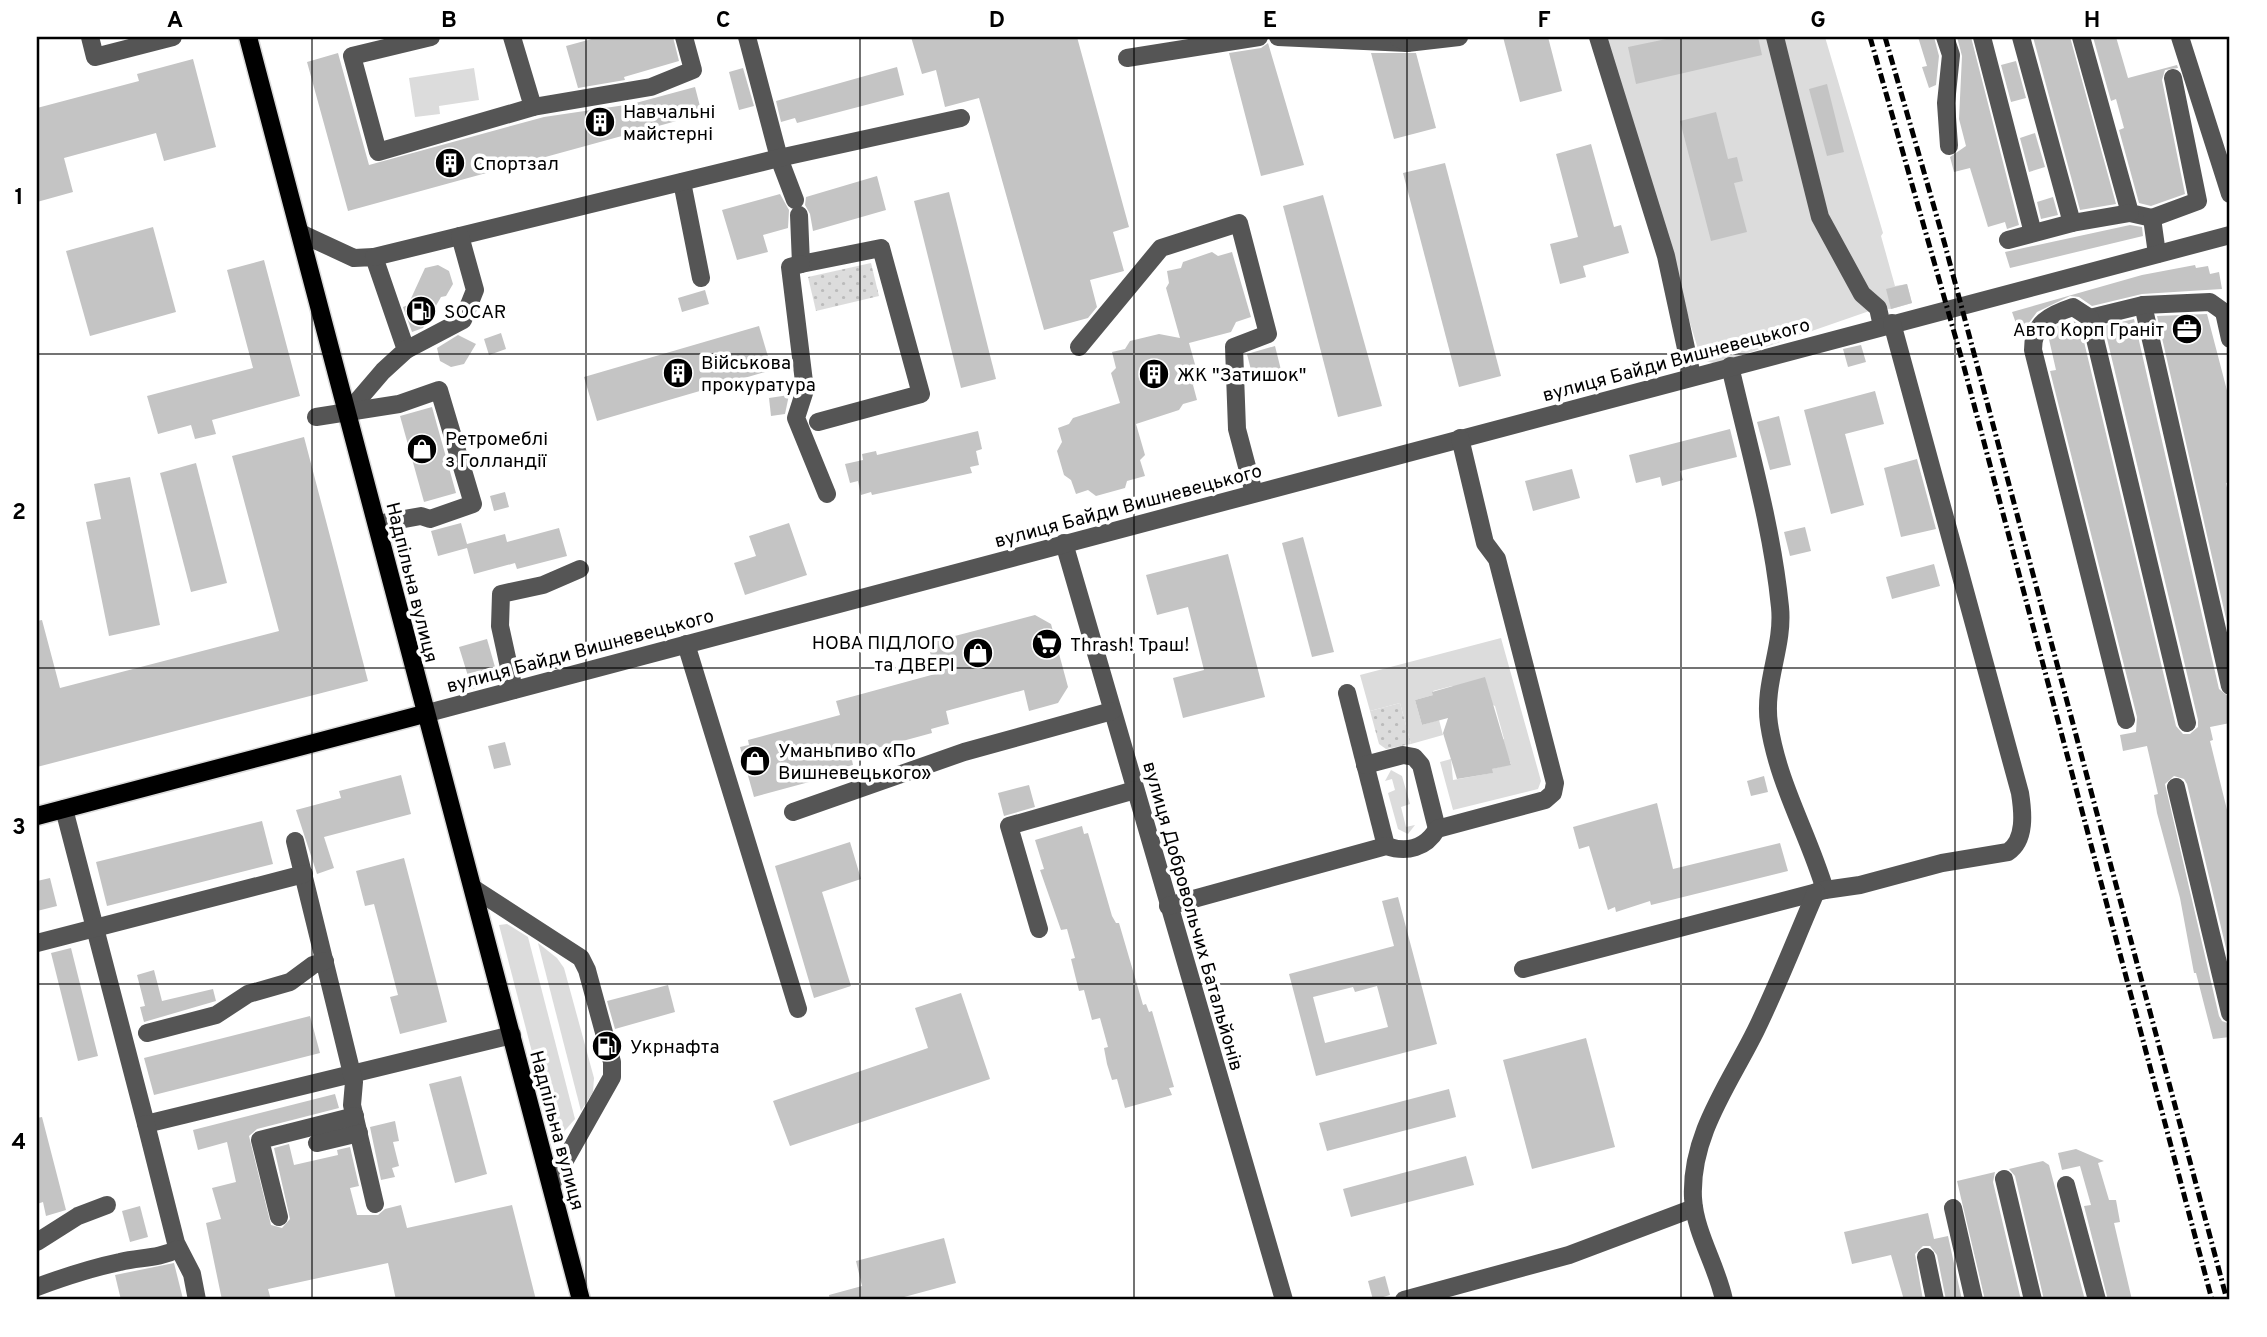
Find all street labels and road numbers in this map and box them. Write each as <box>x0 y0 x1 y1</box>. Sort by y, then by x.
street label: вулиця Байди Вишневецького <box>1540 314 1813 408</box>
street label: вулиця Байди Вишневецького <box>992 460 1265 554</box>
street label: Надпільна вулиця <box>380 500 443 665</box>
street label: вулиця Байди Вишневецького <box>444 605 717 699</box>
street label: вулиця Добровольчих Батальйонів <box>1136 759 1248 1074</box>
street label: Надпільна вулиця <box>523 1048 589 1213</box>

